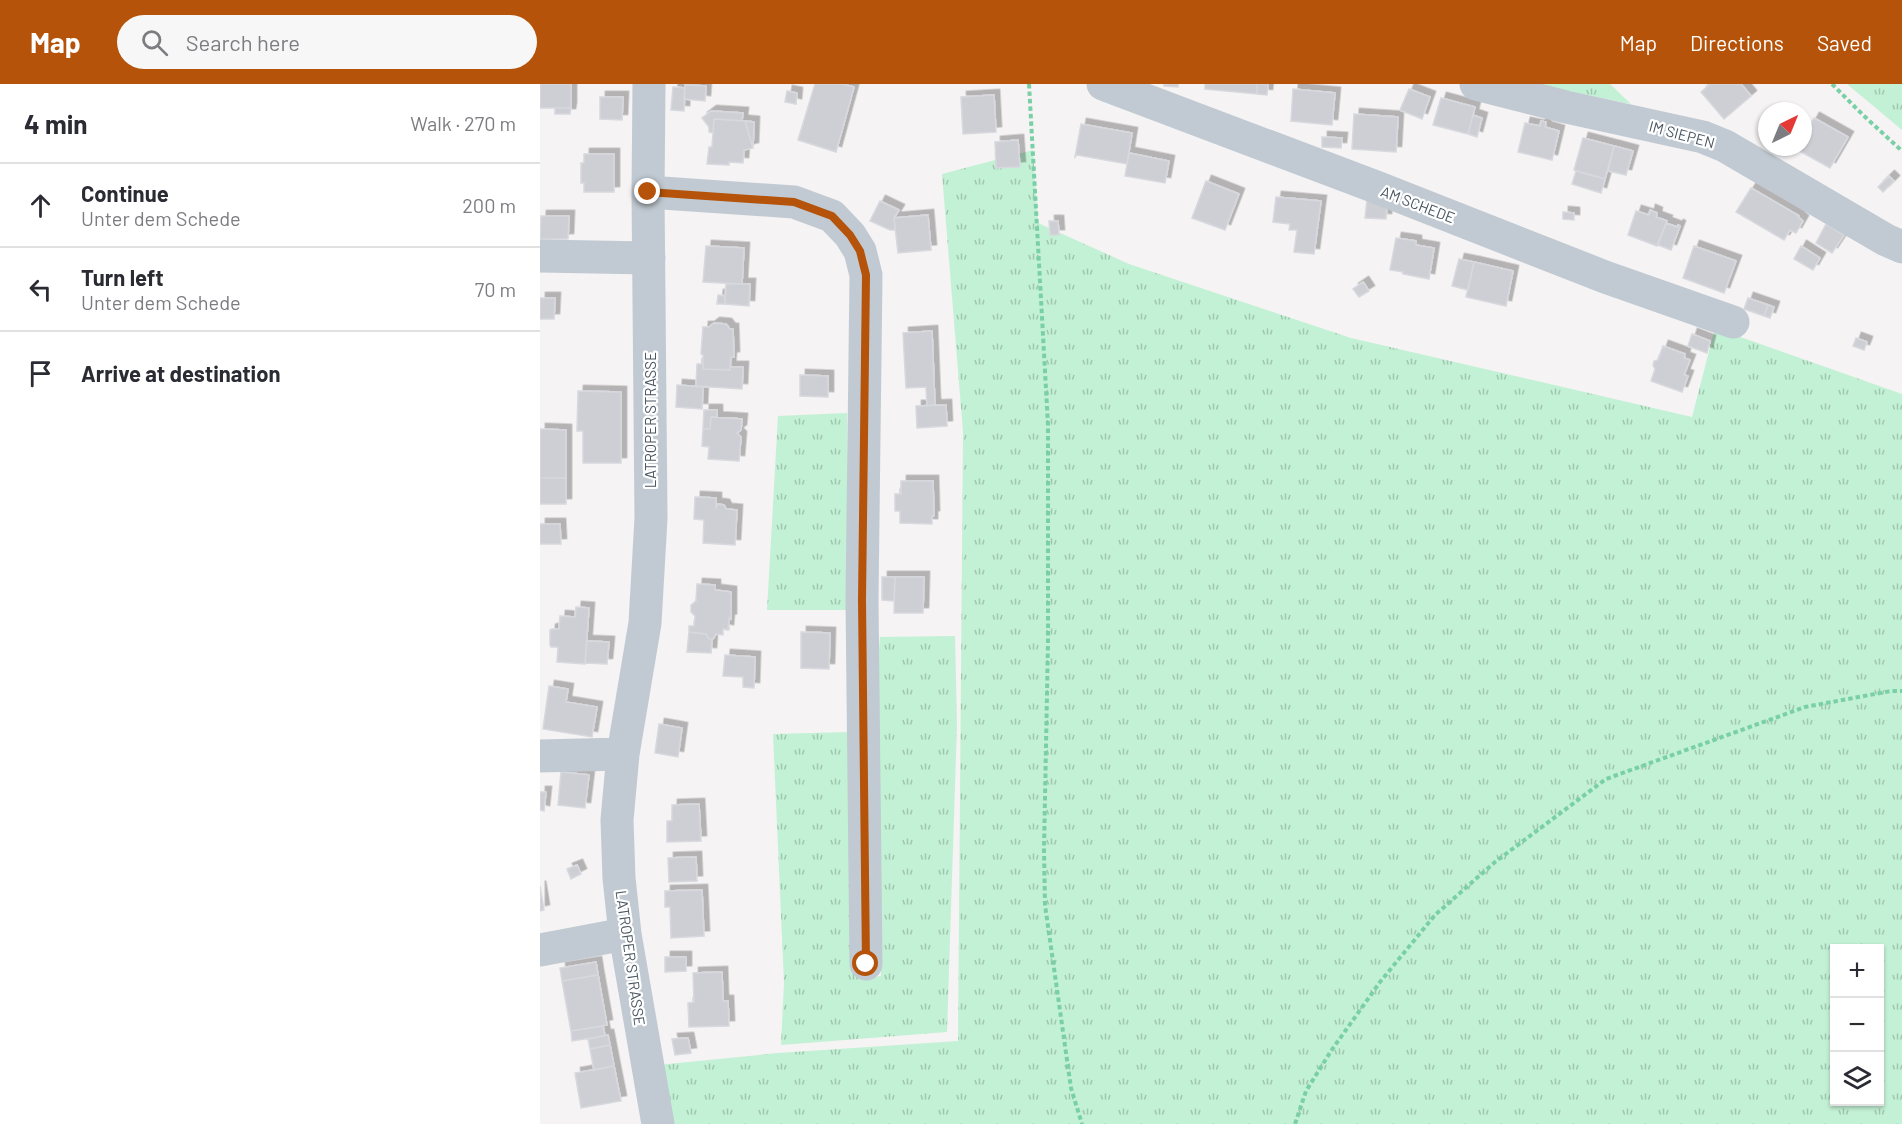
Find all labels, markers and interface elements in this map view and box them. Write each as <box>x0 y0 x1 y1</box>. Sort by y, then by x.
search box <box>117 15 537 69</box>
text: Map <box>30 25 81 59</box>
icon: search <box>138 26 171 59</box>
text: Search here <box>186 29 300 55</box>
text: Map <box>1620 30 1657 55</box>
text: Directions <box>1690 30 1784 55</box>
text: Saved <box>1817 30 1872 55</box>
north arrow <box>1758 102 1812 156</box>
text: 4 min <box>24 108 88 139</box>
text: Walk · 270 m <box>410 111 516 135</box>
street label: IM SIEPEN <box>1647 117 1717 151</box>
route end <box>634 178 660 204</box>
text: Continue <box>81 180 169 206</box>
street label: AM SCHEDE <box>1378 182 1458 226</box>
icon: ahead <box>24 189 57 222</box>
text: 200 m <box>462 193 516 217</box>
text: Unter dem Schede <box>81 206 241 230</box>
text: Turn left <box>81 264 164 290</box>
icon: left <box>24 273 57 306</box>
text: 70 m <box>475 277 516 301</box>
text: Unter dem Schede <box>81 290 241 314</box>
street label: LATROPER STRASSE <box>641 352 659 488</box>
icon: arrive <box>24 357 57 390</box>
text: Arrive at destination <box>81 360 280 386</box>
street label: LATROPER STRASSE <box>613 889 649 1027</box>
map controls <box>1830 944 1884 1106</box>
button: + <box>1830 944 1884 998</box>
route start <box>852 950 878 976</box>
button: − <box>1830 998 1884 1052</box>
button: layers <box>1830 1052 1884 1106</box>

